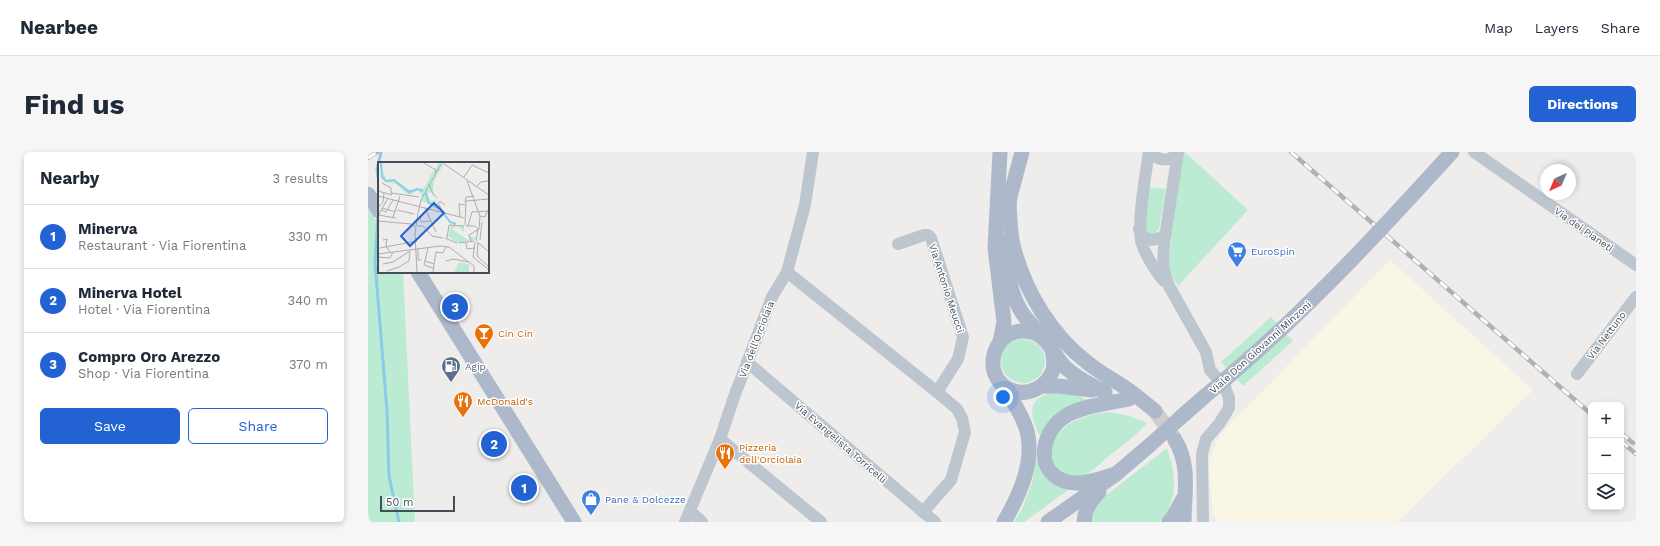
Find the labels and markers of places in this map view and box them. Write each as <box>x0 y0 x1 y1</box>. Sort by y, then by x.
supermarket icon: EuroSpin <box>1226 240 1248 268</box>
place label: EuroSpin <box>1251 246 1295 257</box>
pin: 3 <box>442 292 468 322</box>
bar icon: Cin Cin <box>473 322 495 350</box>
place label: Cin Cin <box>498 328 533 339</box>
fuel station icon: Agip <box>440 355 462 383</box>
place label: Agip <box>465 361 486 372</box>
restaurant icon: McDonald's <box>452 390 474 418</box>
place label: McDonald's <box>477 396 533 407</box>
pin: 2 <box>481 429 507 459</box>
restaurant icon: Pizzeria dell'Orciolaia <box>714 442 736 470</box>
place label: Pizzeria dell'Orciolaia <box>739 442 802 465</box>
pin: 1 <box>511 473 537 503</box>
shop icon: Pane & Dolcezze <box>580 488 602 516</box>
place label: Pane & Dolcezze <box>605 494 686 505</box>

